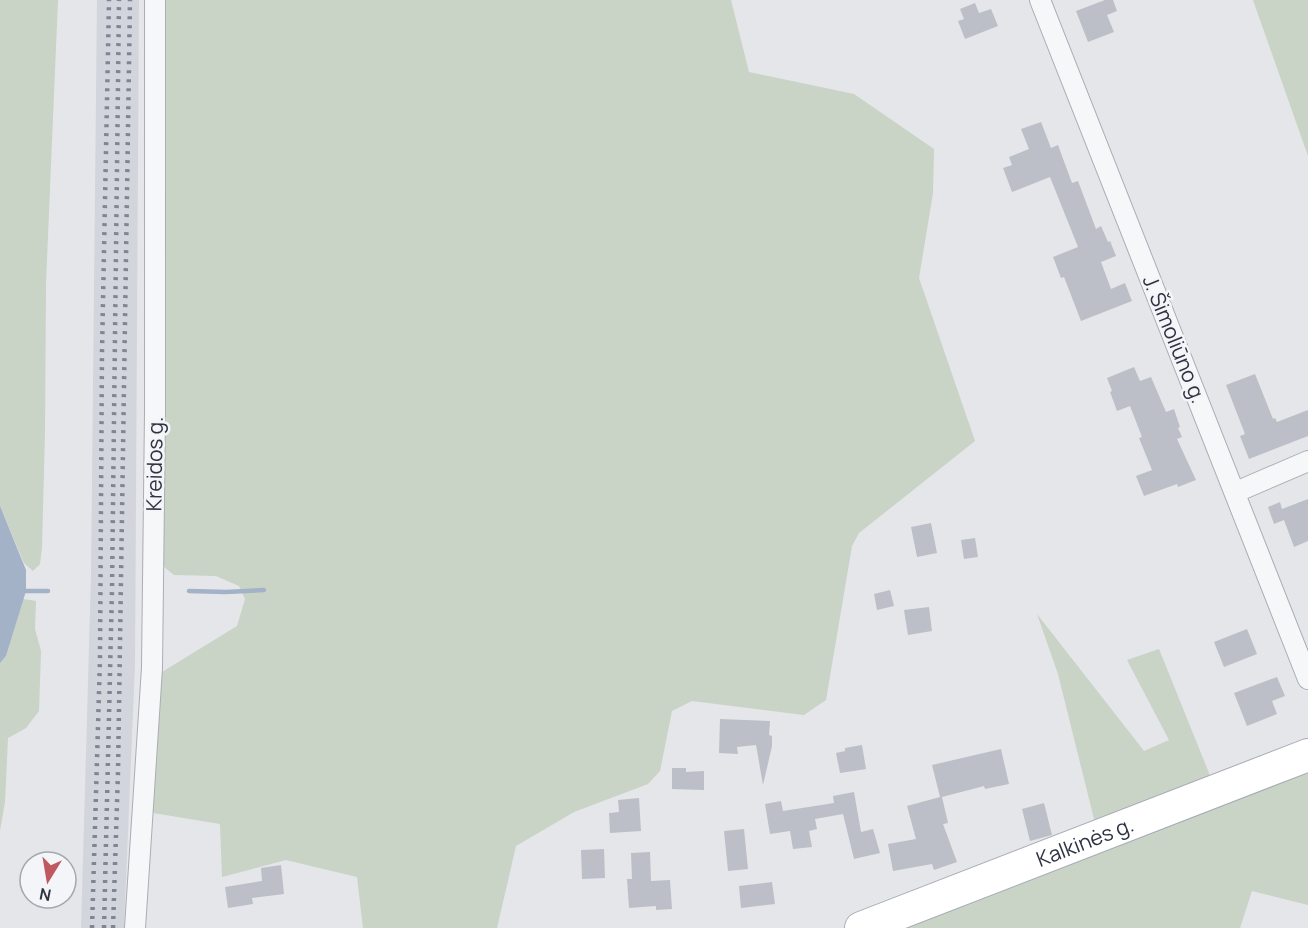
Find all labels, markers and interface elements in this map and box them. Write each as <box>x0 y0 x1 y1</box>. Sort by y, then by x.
street label: J. Šimoliūno g. <box>1137 271 1213 407</box>
street label: Kreidos g. <box>139 416 169 512</box>
street label: Kalkinės g. <box>1032 810 1138 873</box>
north arrow <box>18 850 78 910</box>
text: N <box>37 883 53 907</box>

